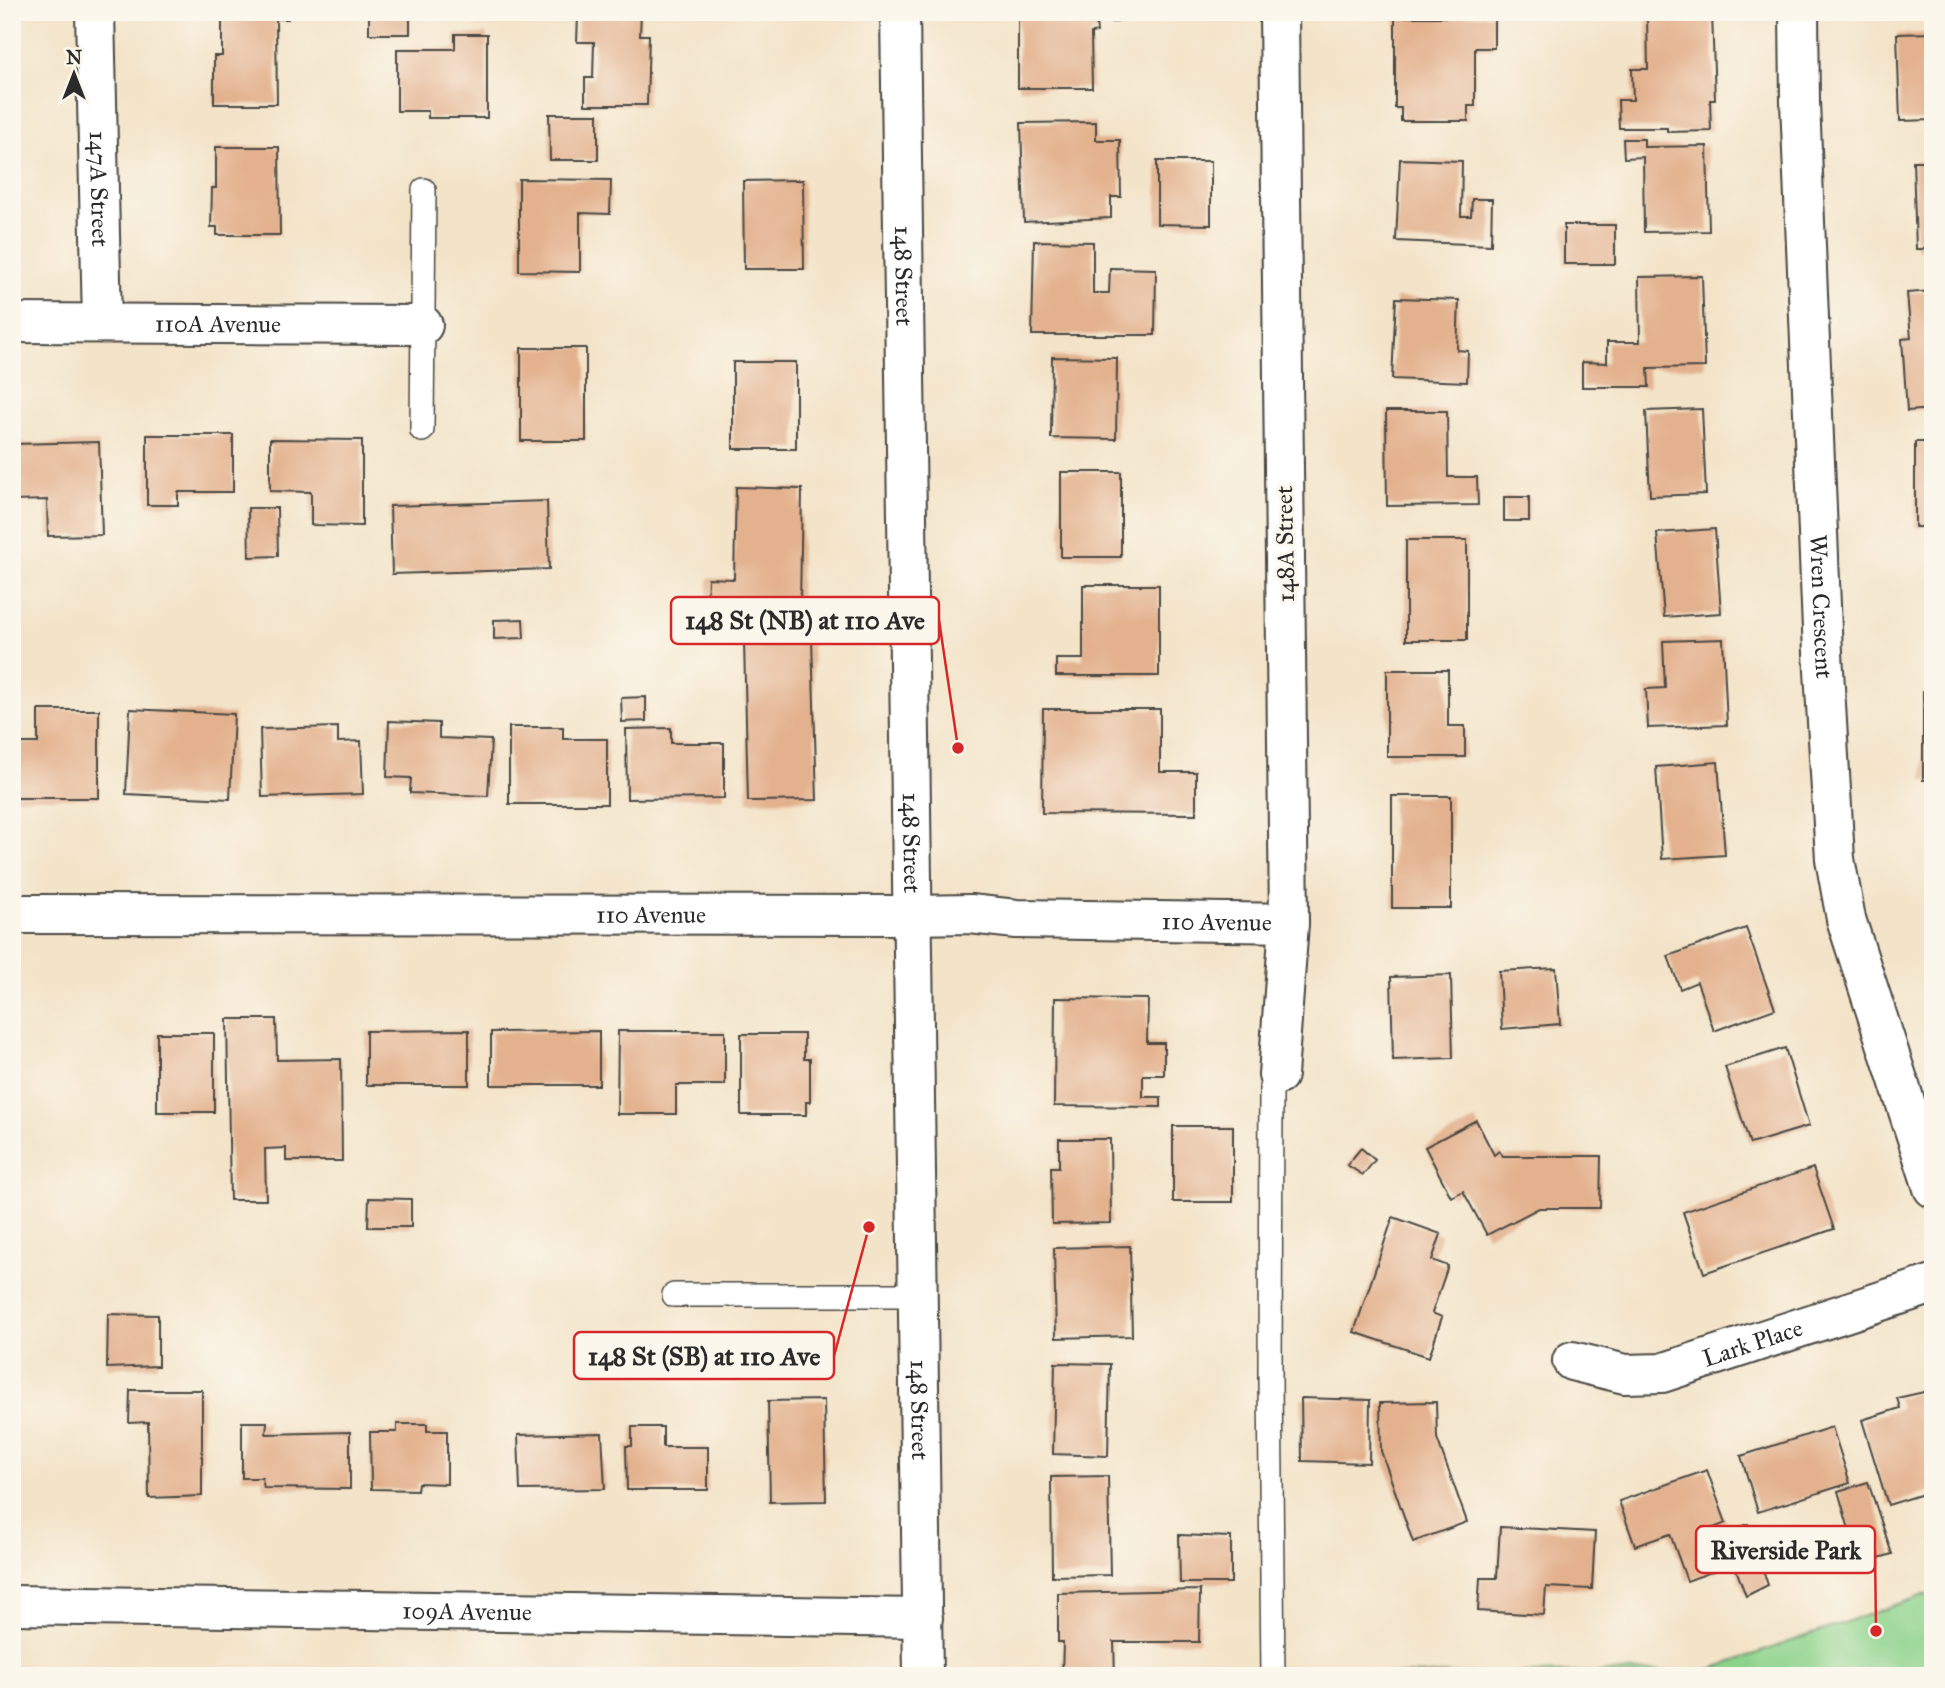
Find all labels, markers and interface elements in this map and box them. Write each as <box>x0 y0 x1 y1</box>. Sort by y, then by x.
north arrow <box>38 38 108 108</box>
text: N <box>66 46 82 69</box>
street label: 147A Street <box>83 131 115 248</box>
street label: 148 Street <box>888 226 919 327</box>
street label: 110A Avenue <box>155 309 281 339</box>
street label: 148A Street <box>1269 485 1301 603</box>
street label: Wren Crescent <box>1803 534 1839 680</box>
callout: 148 St (NB) at 110 Ave <box>671 597 939 644</box>
text: 148 St (NB) at 110 Ave <box>685 604 925 637</box>
street label: 148 Street <box>896 792 927 894</box>
street label: 110 Avenue <box>596 900 706 930</box>
street label: 110 Avenue <box>1161 906 1272 938</box>
street label: Lark Place <box>1699 1313 1807 1374</box>
callout: 148 St (SB) at 110 Ave <box>574 1332 834 1379</box>
text: 148 St (SB) at 110 Ave <box>588 1340 820 1373</box>
street label: 148 Street <box>904 1359 935 1461</box>
callout: Riverside Park <box>1696 1526 1875 1573</box>
text: Riverside Park <box>1711 1534 1862 1566</box>
street label: 109A Avenue <box>402 1596 532 1627</box>

